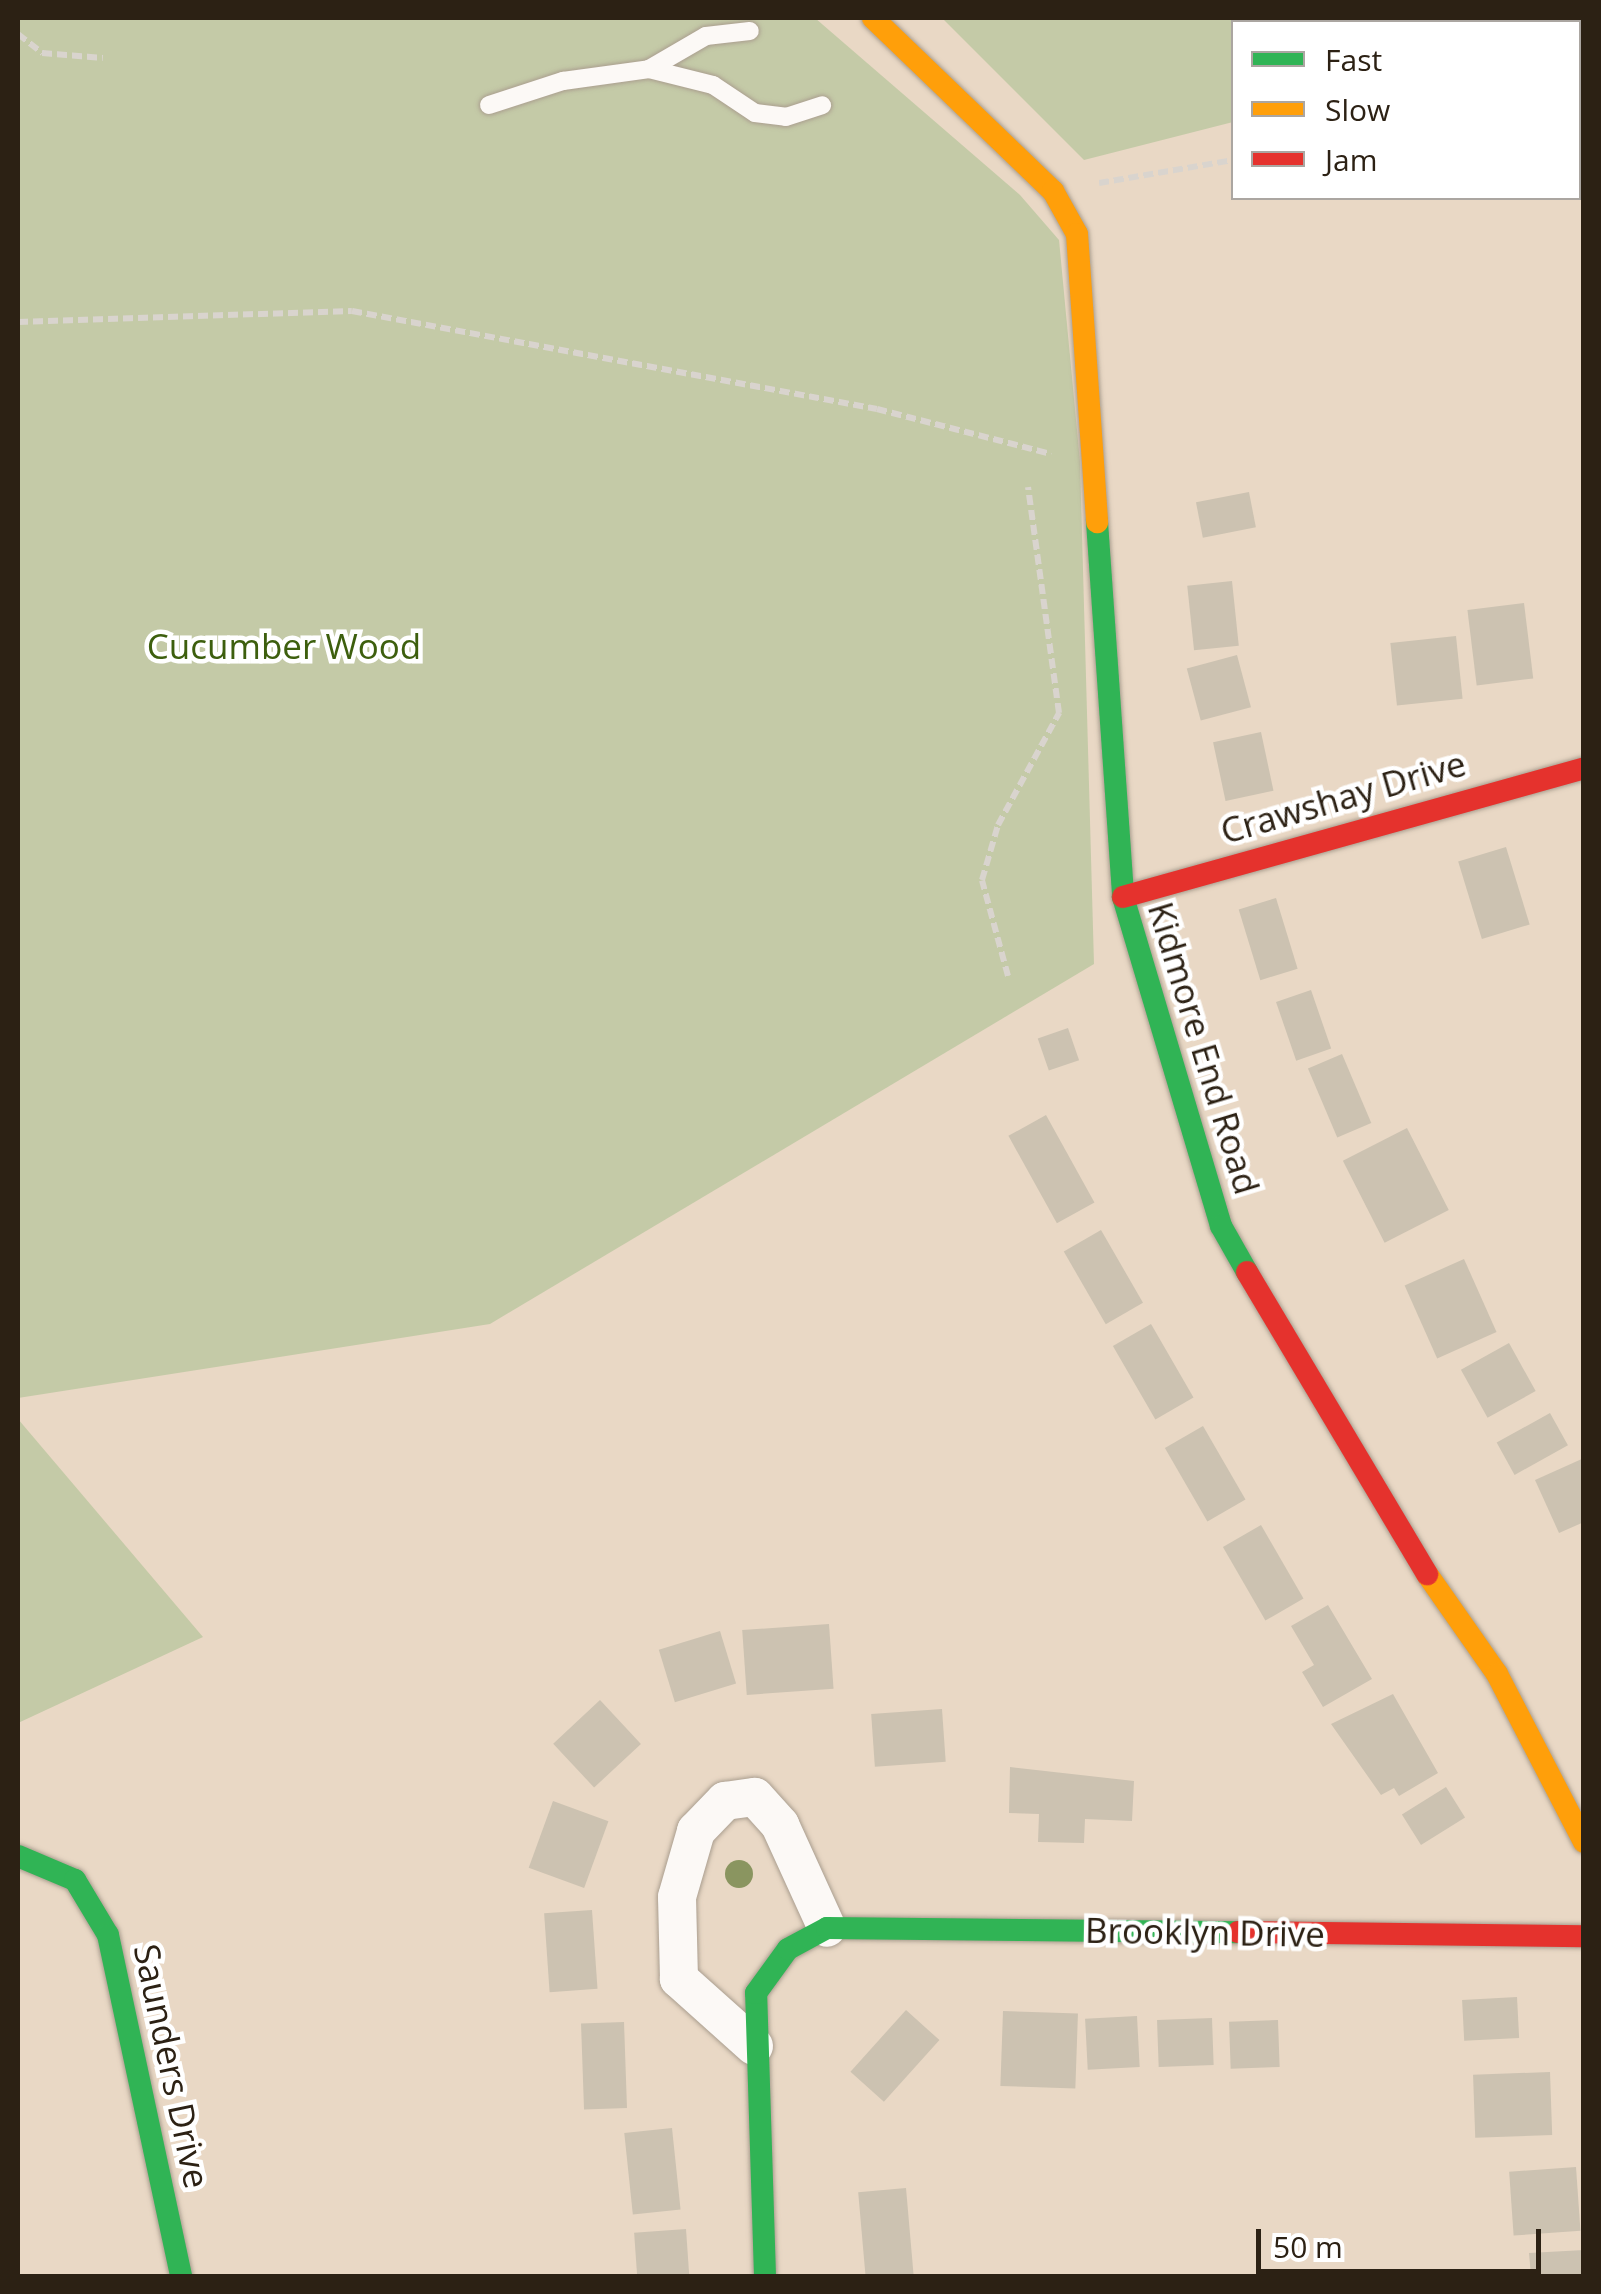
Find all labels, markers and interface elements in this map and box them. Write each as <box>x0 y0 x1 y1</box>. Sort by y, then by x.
legend <box>1231 20 1581 200</box>
text: Fast <box>1325 39 1382 80</box>
text: Slow <box>1325 89 1390 130</box>
text: Jam <box>1325 139 1378 180</box>
park label: Cucumber Wood <box>147 625 421 667</box>
street label: Crawshay Drive <box>1216 742 1470 852</box>
street label: Kidmore End Road <box>1140 897 1268 1199</box>
street label: Brooklyn Drive <box>1085 1909 1325 1955</box>
street label: Saunders Drive <box>126 1940 218 2192</box>
scale bar <box>1261 2209 1546 2271</box>
text: 50 m <box>1273 2226 1343 2267</box>

